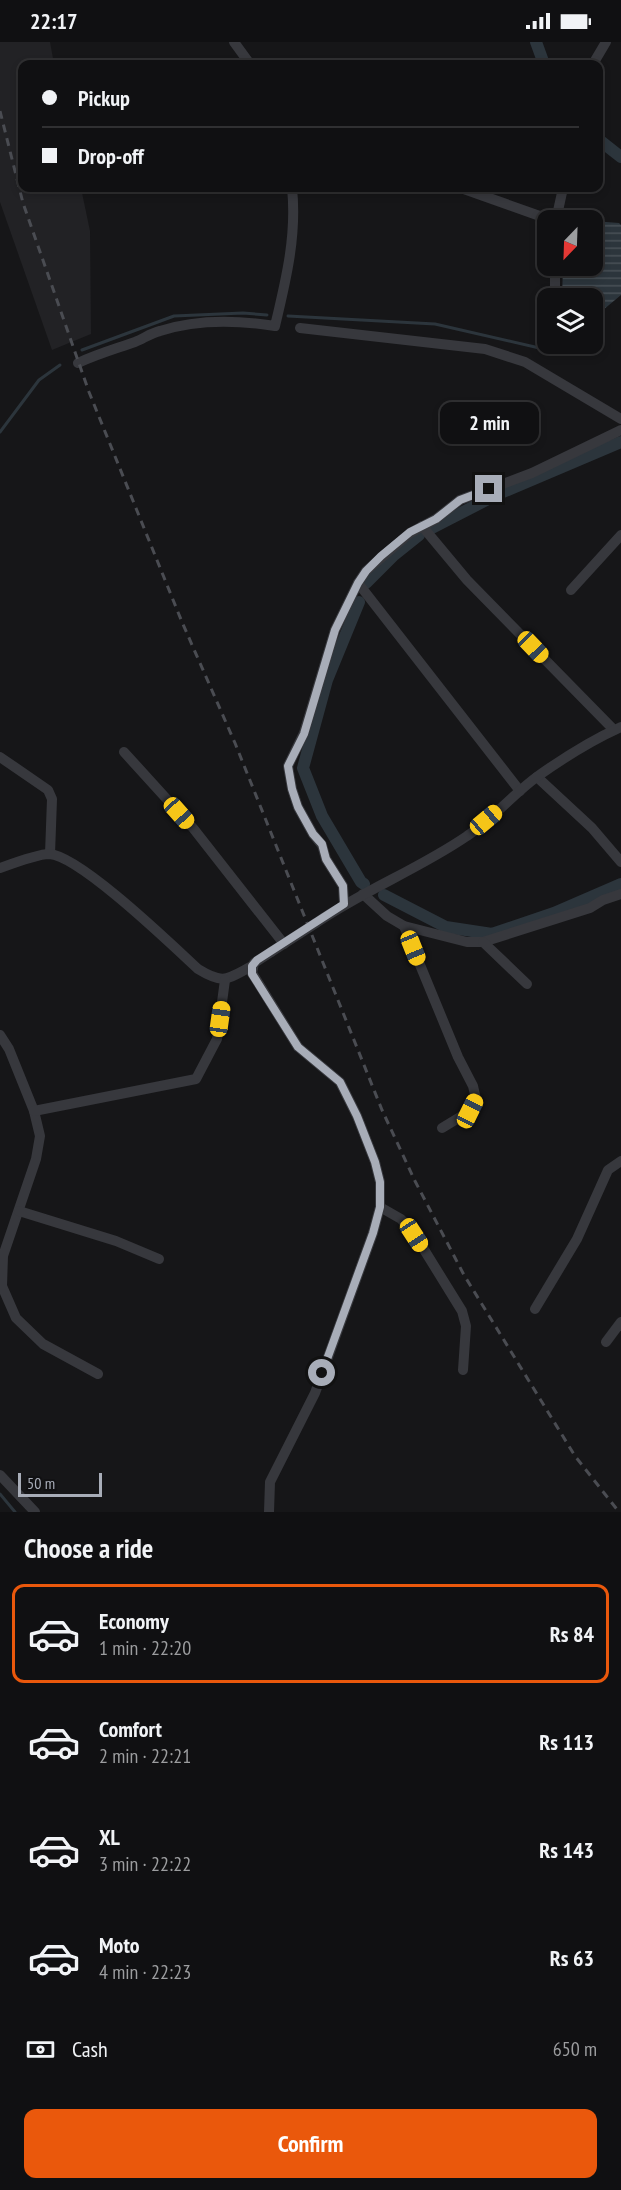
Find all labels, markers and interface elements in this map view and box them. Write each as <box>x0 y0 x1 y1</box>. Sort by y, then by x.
text: 22:17 <box>30 7 78 35</box>
text: Pickup <box>78 84 130 112</box>
text: Drop-off <box>78 142 144 170</box>
north arrow <box>537 210 603 276</box>
map controls <box>537 210 603 354</box>
button: layers <box>537 288 603 354</box>
callout: 2 min <box>440 402 538 444</box>
text: 2 min <box>469 410 510 436</box>
route end <box>475 475 502 502</box>
car <box>514 628 552 666</box>
car <box>160 794 198 832</box>
car <box>466 802 506 838</box>
car <box>398 928 428 968</box>
car <box>209 1000 231 1038</box>
car <box>454 1091 486 1131</box>
car <box>397 1215 431 1255</box>
route start <box>308 1359 335 1386</box>
scale bar <box>18 1470 102 1498</box>
text: 50 m <box>27 1473 55 1493</box>
text: Choose a ride <box>24 1531 153 1565</box>
icon: car <box>27 1607 81 1661</box>
text: Economy <box>99 1607 169 1635</box>
text: Rs 84 <box>550 1620 594 1648</box>
text: 1 min · 22:20 <box>99 1635 191 1661</box>
icon: car <box>27 1715 81 1769</box>
text: Comfort <box>99 1715 162 1743</box>
text: Rs 113 <box>539 1728 594 1756</box>
text: 2 min · 22:21 <box>99 1743 191 1769</box>
icon: car <box>27 1823 81 1877</box>
text: XL <box>99 1823 120 1851</box>
text: Rs 143 <box>539 1836 594 1864</box>
text: 3 min · 22:22 <box>99 1851 191 1877</box>
icon: car <box>27 1931 81 1985</box>
text: Moto <box>99 1931 140 1959</box>
text: Rs 63 <box>550 1944 594 1972</box>
text: 4 min · 22:23 <box>99 1959 191 1985</box>
icon: cash <box>24 2033 57 2066</box>
text: Cash <box>72 2035 108 2063</box>
text: 650 m <box>553 2036 597 2062</box>
button: Confirm <box>24 2109 597 2178</box>

